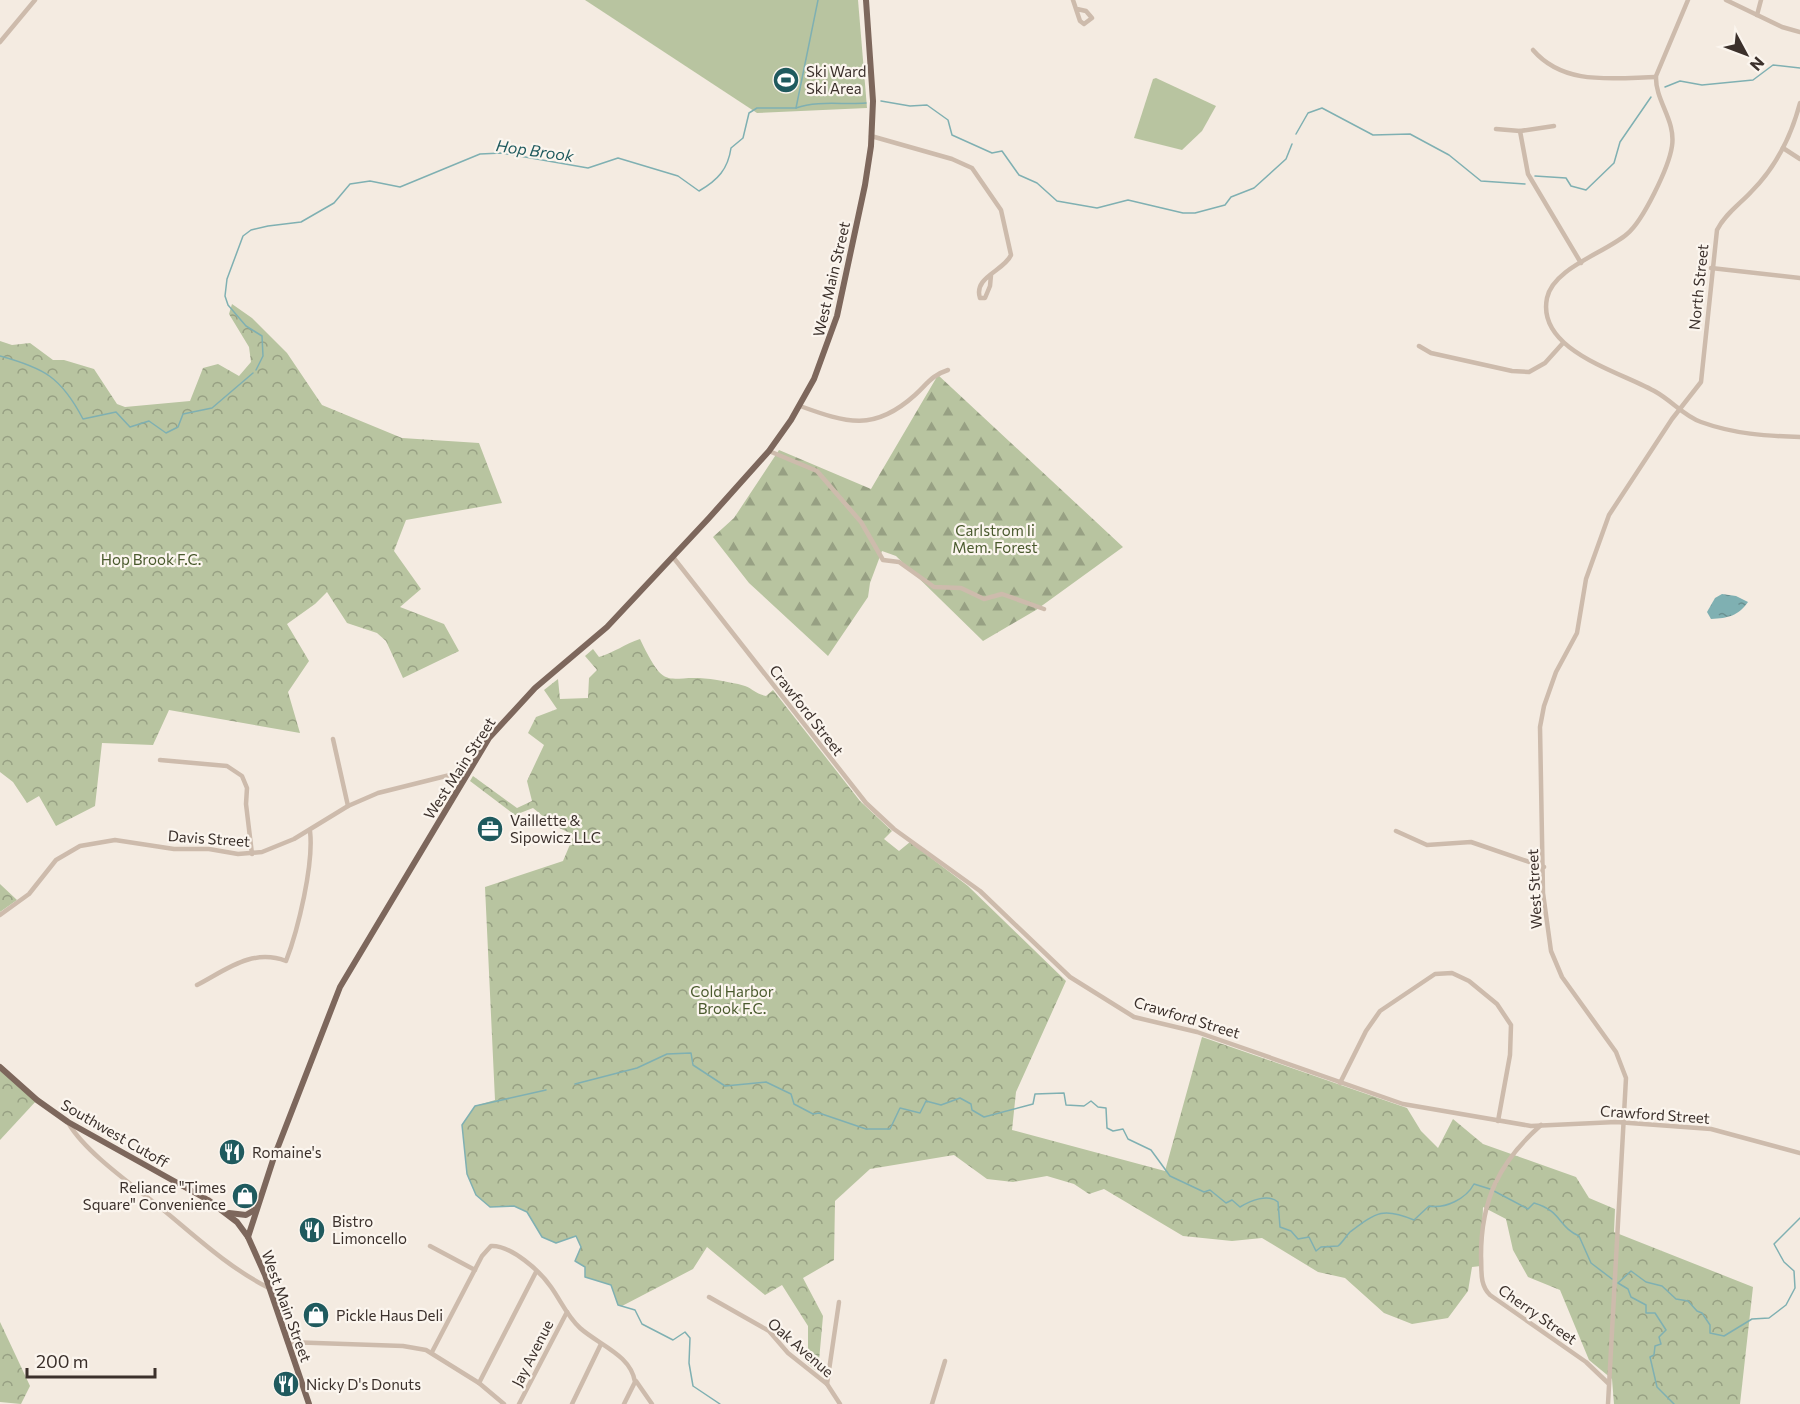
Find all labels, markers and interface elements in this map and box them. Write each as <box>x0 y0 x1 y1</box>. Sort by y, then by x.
north arrow <box>1716 24 1776 84</box>
text: N <box>1747 53 1769 75</box>
place label: Ski Ward Ski Area <box>806 62 866 97</box>
sports icon: Ski Ward Ski Area <box>771 65 801 95</box>
water label: Hop Brook <box>495 135 575 165</box>
street label: West Main Street <box>809 220 853 338</box>
street label: North Street <box>1685 243 1711 331</box>
park label: Carlstrom Ii Mem. Forest <box>952 521 1038 556</box>
park label: Hop Brook F.C. <box>101 550 201 568</box>
street label: Crawford Street <box>766 661 848 759</box>
street label: West Main Street <box>419 714 499 822</box>
place label: Vaillette & Sipowicz LLC <box>510 811 601 846</box>
office icon: Vaillette & Sipowicz LLC <box>475 814 505 844</box>
street label: Davis Street <box>167 826 251 850</box>
street label: West Street <box>1523 848 1545 930</box>
park label: Cold Harbor Brook F.C. <box>690 982 774 1017</box>
street label: Crawford Street <box>1132 992 1242 1042</box>
street label: Southwest Cutoff <box>58 1095 172 1171</box>
street label: Crawford Street <box>1600 1101 1710 1127</box>
restaurant icon: Romaine's <box>217 1137 247 1167</box>
place label: Romaine's <box>252 1143 322 1161</box>
place label: Reliance "Times Square" Convenience <box>83 1178 226 1213</box>
shop icon: Reliance "Times Square" Convenience <box>230 1181 260 1211</box>
place label: Bistro Limoncello <box>332 1212 407 1247</box>
restaurant icon: Bistro Limoncello <box>297 1215 327 1245</box>
street label: West Main Street <box>258 1248 316 1364</box>
street label: Cherry Street <box>1495 1280 1581 1348</box>
shop icon: Pickle Haus Deli <box>301 1300 331 1330</box>
place label: Pickle Haus Deli <box>336 1306 443 1324</box>
street label: Oak Avenue <box>764 1314 838 1380</box>
street label: Jay Avenue <box>507 1316 557 1389</box>
scale bar <box>27 1341 154 1379</box>
text: 200 m <box>36 1350 89 1372</box>
restaurant icon: Nicky D's Donuts <box>271 1369 301 1399</box>
place label: Nicky D's Donuts <box>306 1375 421 1393</box>

